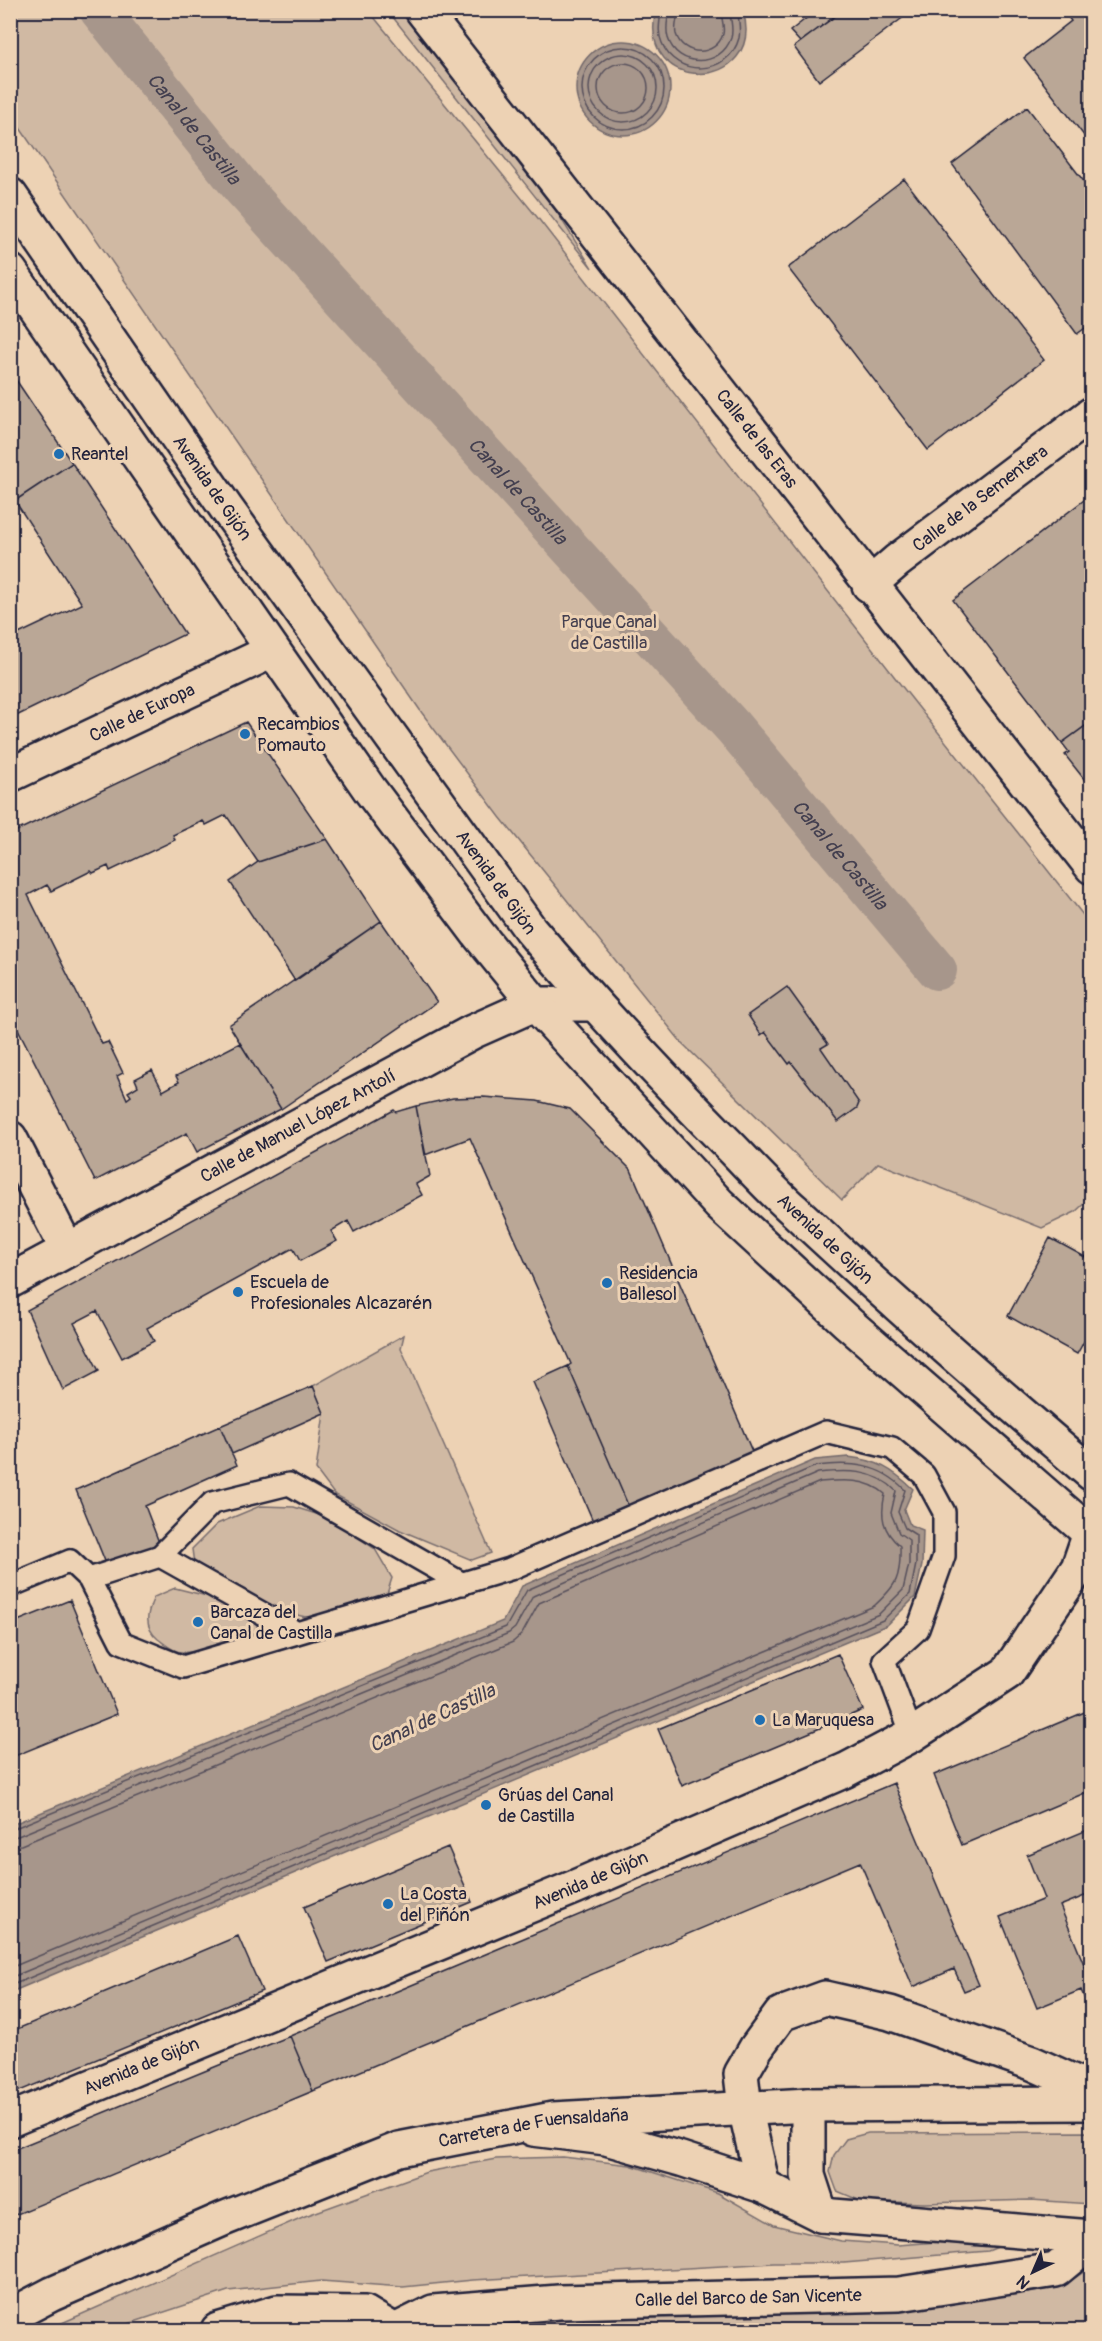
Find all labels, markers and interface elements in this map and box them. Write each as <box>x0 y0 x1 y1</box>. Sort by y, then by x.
water label: Canal de Castilla <box>142 68 248 191</box>
street label: Calle de las Eras <box>711 384 803 493</box>
street label: Avenida de Gijón <box>168 431 257 545</box>
water label: Canal de Castilla <box>463 432 574 551</box>
street label: Calle de la Sementera <box>908 440 1053 557</box>
place label: Reantel <box>71 443 129 466</box>
marker: Reantel <box>52 447 66 461</box>
park label: Parque Canal de Castilla <box>561 611 657 655</box>
street label: Calle de Europa <box>86 678 198 747</box>
place label: Recambios Pomauto <box>257 713 340 757</box>
marker: Recambios Pomauto <box>238 727 252 741</box>
water label: Canal de Castilla <box>787 794 895 916</box>
street label: Avenida de Gijón <box>451 826 542 939</box>
street label: Calle de Manuel López Antolí <box>196 1064 399 1188</box>
street label: Avenida de Gijón <box>772 1189 878 1289</box>
place label: Residencia Ballesol <box>619 1262 698 1306</box>
place label: Escuela de Profesionales Alcazarén <box>250 1271 432 1315</box>
marker: Residencia Ballesol <box>600 1276 614 1290</box>
marker: Escuela de Profesionales Alcazarén <box>231 1285 245 1299</box>
place label: Barcaza del Canal de Castilla <box>210 1601 332 1645</box>
marker: Barcaza del Canal de Castilla <box>191 1615 205 1629</box>
water label: Canal de Castilla <box>365 1677 500 1758</box>
place label: La Maruquesa <box>772 1709 874 1732</box>
marker: La Maruquesa <box>753 1713 767 1727</box>
place label: Grúas del Canal de Castilla <box>498 1784 614 1828</box>
marker: Grúas del Canal de Castilla <box>479 1798 493 1812</box>
street label: Avenida de Gijón <box>529 1845 652 1915</box>
place label: La Costa del Piñón <box>400 1883 470 1927</box>
marker: La Costa del Piñón <box>381 1897 395 1911</box>
street label: Avenida de Gijón <box>80 2032 203 2100</box>
street label: Carretera de Fuensaldaña <box>436 2103 629 2153</box>
north arrow <box>1003 2242 1063 2302</box>
text: N <box>1012 2271 1034 2293</box>
street label: Calle del Barco de San Vicente <box>635 2283 862 2312</box>

